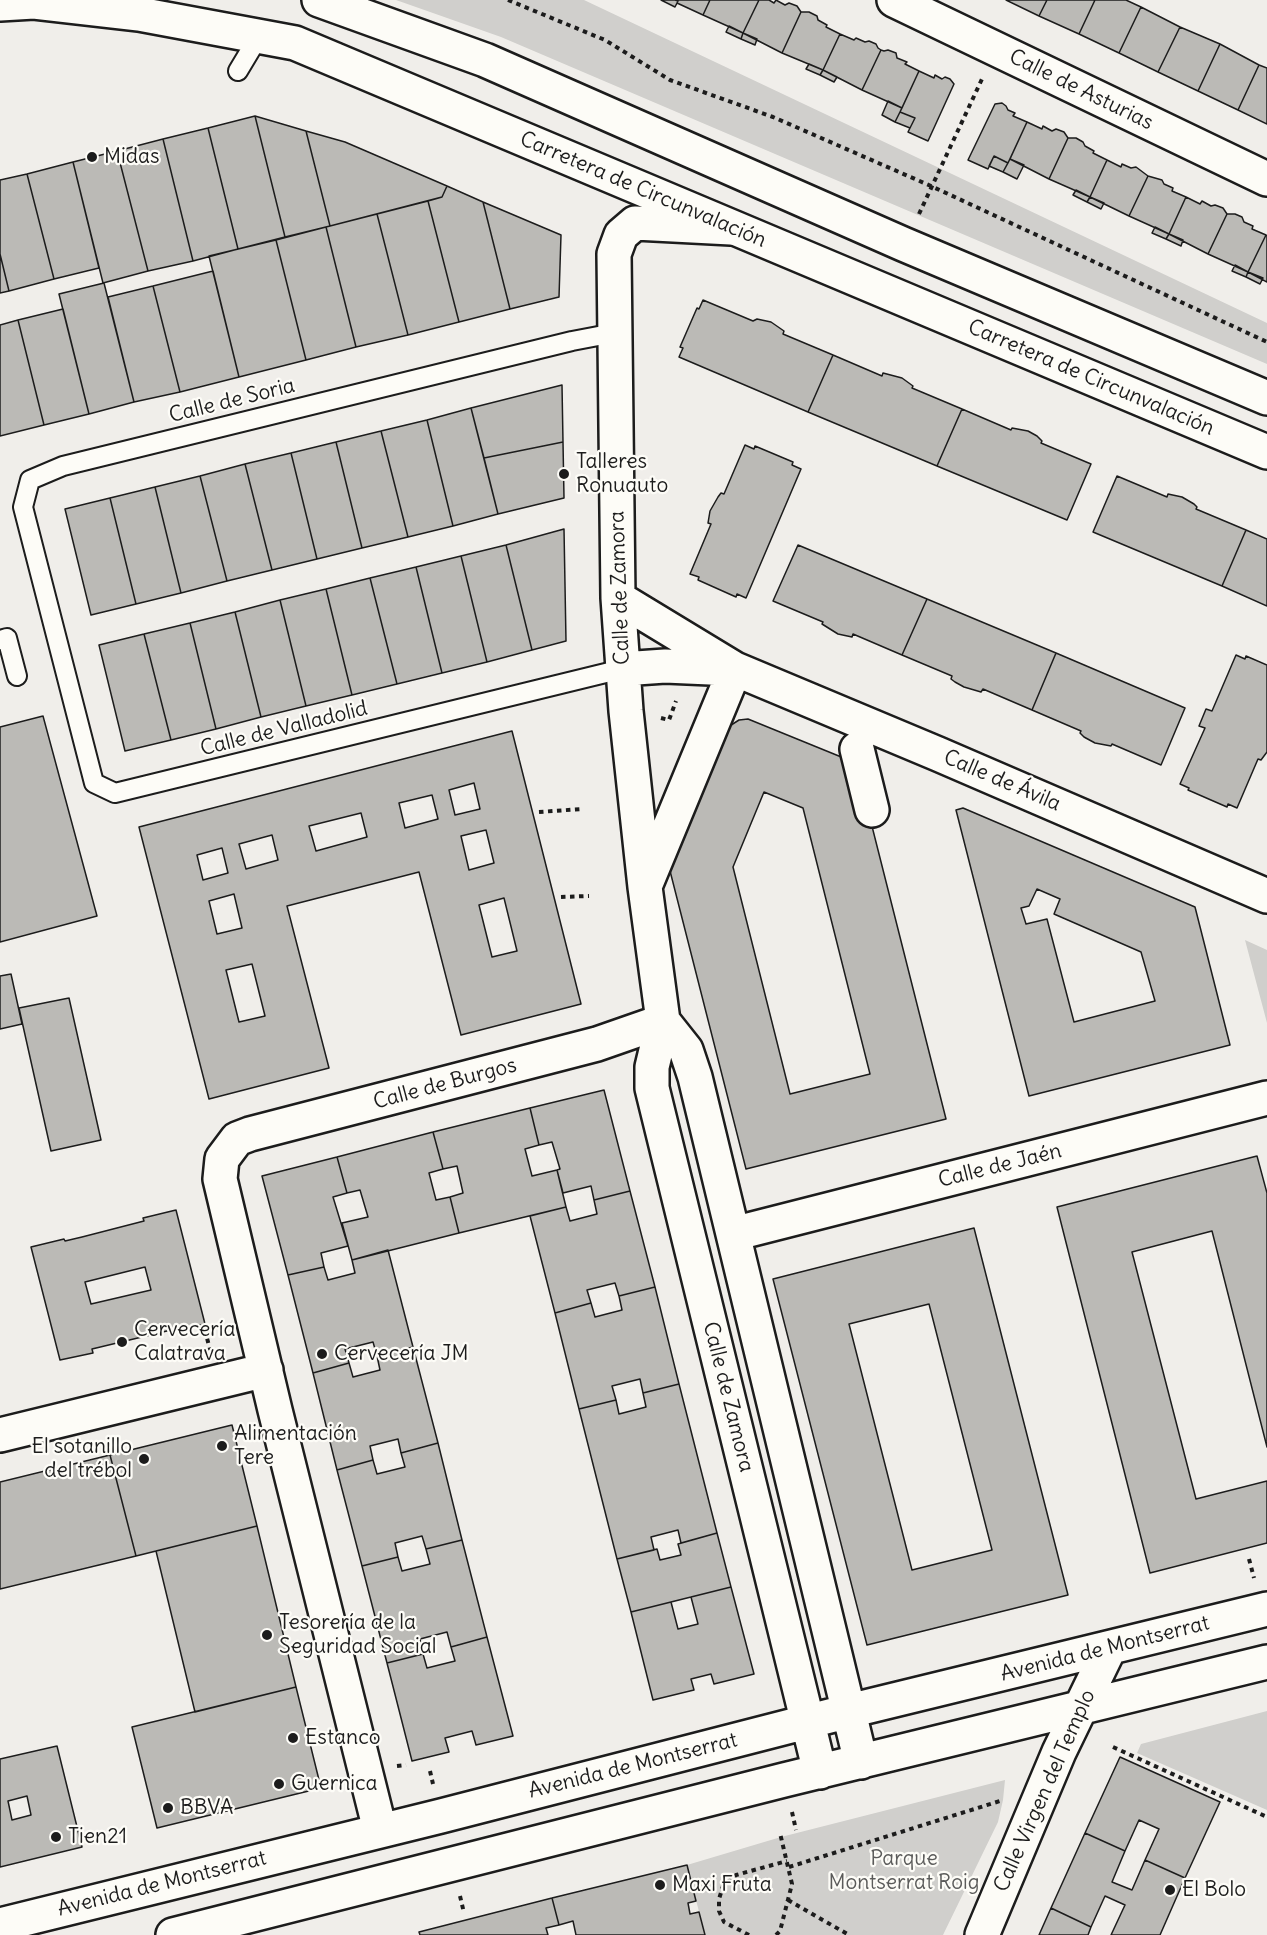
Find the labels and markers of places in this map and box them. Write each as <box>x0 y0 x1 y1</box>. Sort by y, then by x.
place label: Midas <box>104 144 160 170</box>
marker: Midas <box>85 150 99 164</box>
place label: Talleres Ronuauto <box>576 449 668 499</box>
marker: Talleres Ronuauto <box>557 467 571 481</box>
place label: Cervecería Calatrava <box>134 1317 236 1367</box>
marker: Cervecería Calatrava <box>115 1335 129 1349</box>
place label: Cervecería JM <box>334 1341 469 1367</box>
marker: Cervecería JM <box>315 1347 329 1361</box>
place label: Alimentación Tere <box>234 1421 357 1471</box>
place label: El sotanillo del trébol <box>32 1434 132 1484</box>
marker: Alimentación Tere <box>215 1439 229 1453</box>
marker: El sotanillo del trébol <box>137 1452 151 1466</box>
place label: Tesorería de la Seguridad Social <box>279 1610 436 1660</box>
marker: Tesorería de la Seguridad Social <box>260 1628 274 1642</box>
place label: Estanco <box>305 1725 380 1751</box>
marker: Estanco <box>286 1731 300 1745</box>
place label: Guernica <box>291 1771 378 1797</box>
marker: Guernica <box>272 1777 286 1791</box>
place label: BBVA <box>180 1795 233 1821</box>
marker: BBVA <box>161 1801 175 1815</box>
place label: Tien21 <box>68 1824 127 1850</box>
marker: Tien21 <box>49 1830 63 1844</box>
place label: Maxi Fruta <box>672 1872 772 1898</box>
place label: El Bolo <box>1182 1877 1246 1903</box>
marker: Maxi Fruta <box>653 1878 667 1892</box>
marker: El Bolo <box>1163 1883 1177 1897</box>

